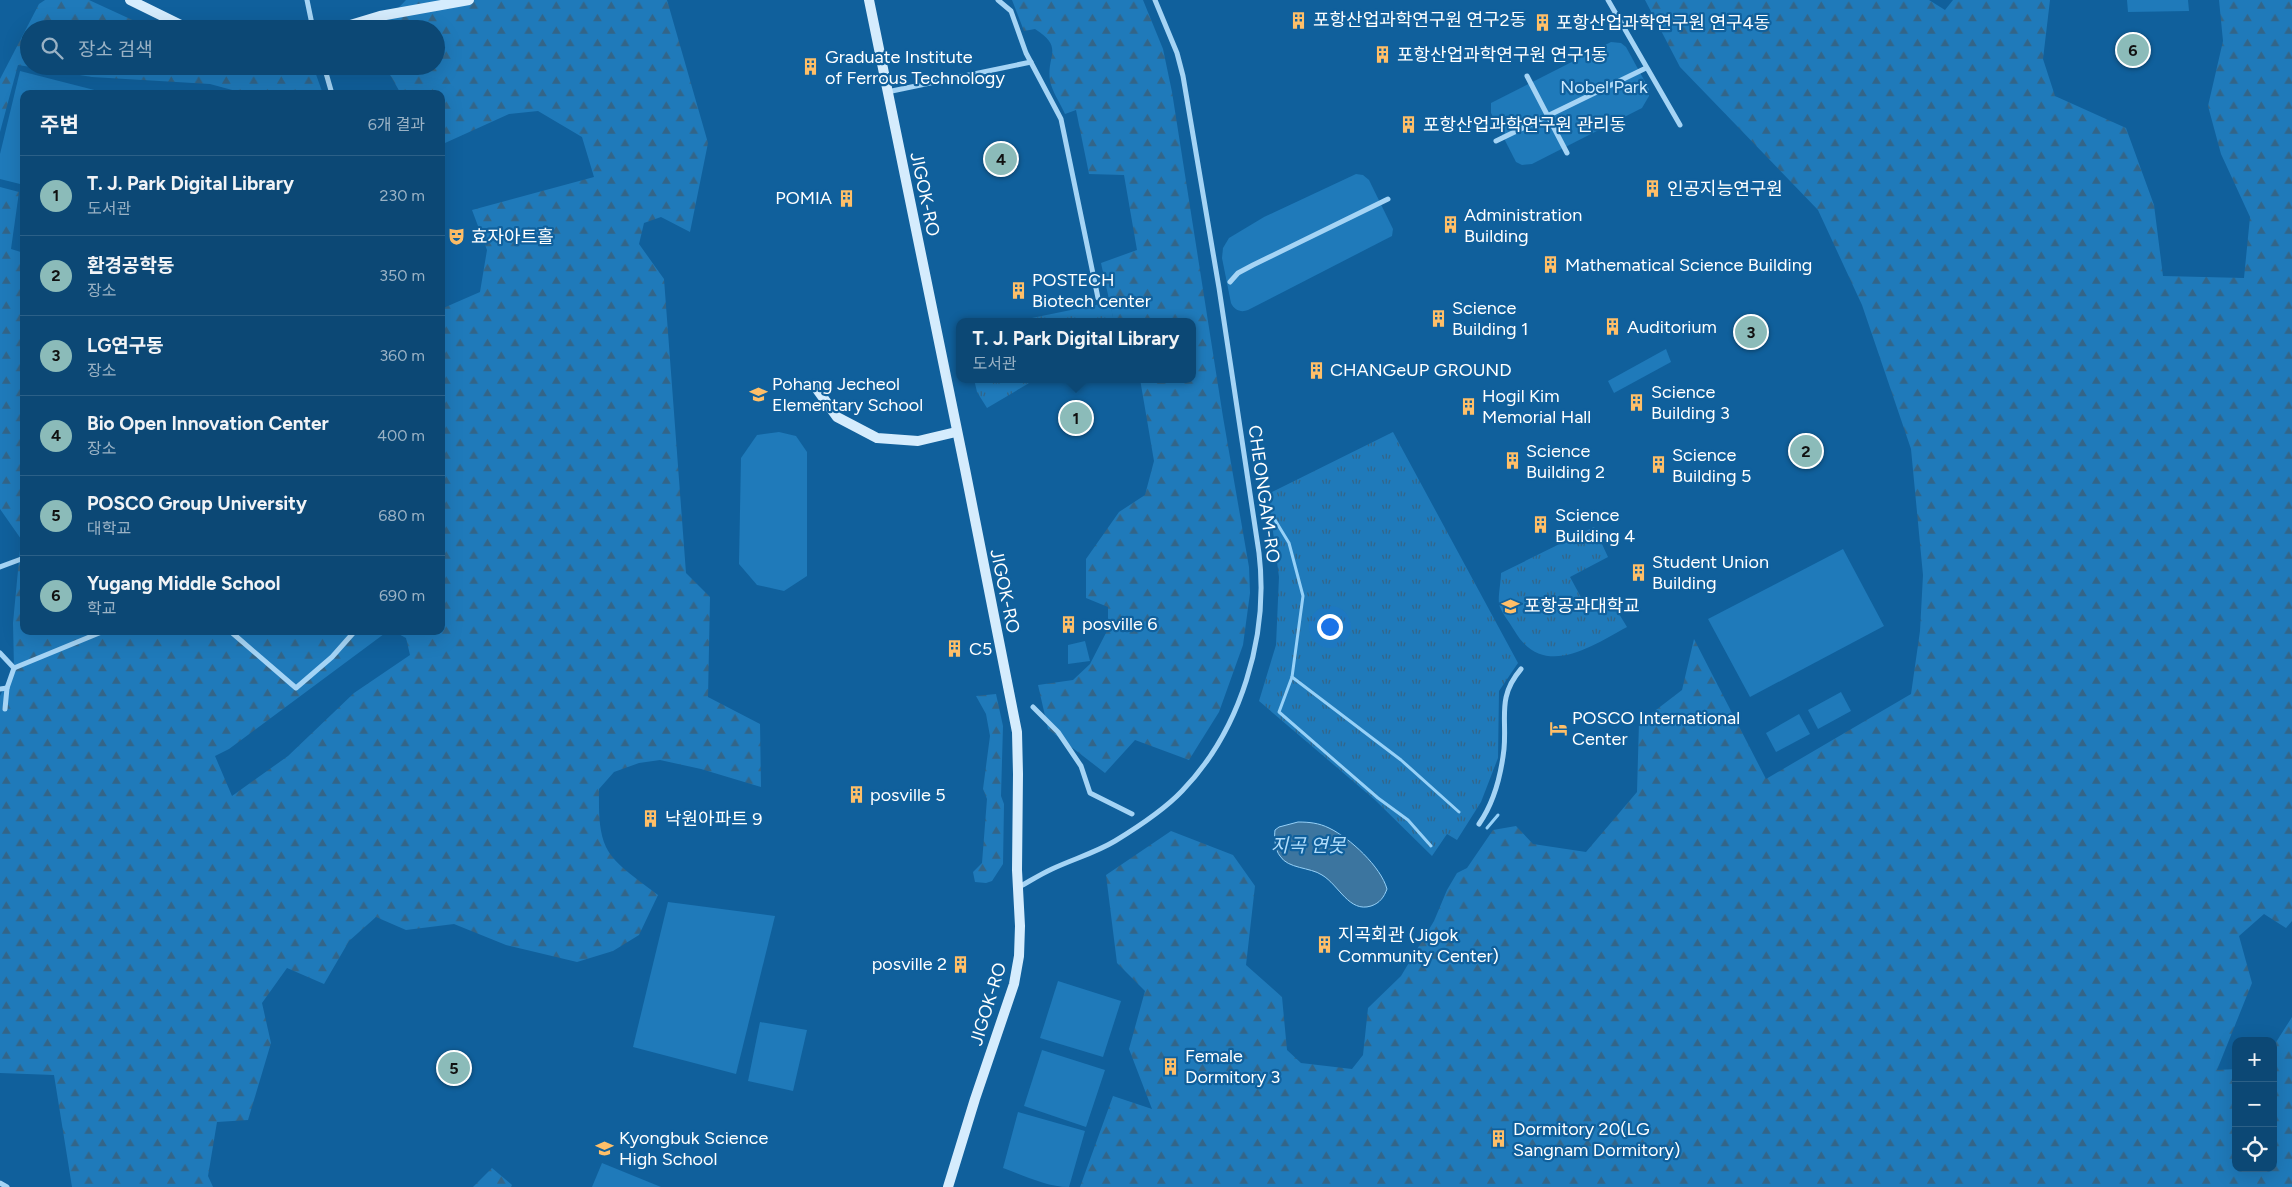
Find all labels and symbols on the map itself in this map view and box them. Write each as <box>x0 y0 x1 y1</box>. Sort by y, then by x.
place label: 포항산업과학연구원 연구2동 <box>1313 9 1526 31</box>
building icon: 포항산업과학연구원 연구2동 <box>1289 10 1309 30</box>
place label: 포항산업과학연구원 연구4동 <box>1556 12 1770 34</box>
building icon: 포항산업과학연구원 연구4동 <box>1532 13 1552 33</box>
pin: 6 <box>2117 31 2149 69</box>
place label: 포항산업과학연구원 연구1동 <box>1397 44 1608 66</box>
building icon: 포항산업과학연구원 연구1동 <box>1373 45 1393 65</box>
place label: Graduate Institute of Ferrous Technology <box>825 46 1005 89</box>
building icon: Graduate Institute of Ferrous Technology <box>801 57 821 77</box>
park label: Nobel Park <box>1560 76 1648 98</box>
place label: 포항산업과학연구원 관리동 <box>1423 114 1626 136</box>
building icon: 포항산업과학연구원 관리동 <box>1399 115 1419 135</box>
pin: 4 <box>985 140 1017 178</box>
street label: JIGOK-RO <box>905 150 945 238</box>
place label: 인공지능연구원 <box>1667 178 1783 200</box>
building icon: 인공지능연구원 <box>1643 179 1663 199</box>
place label: POMIA <box>775 187 832 209</box>
building icon: POMIA <box>836 188 856 208</box>
place label: Administration Building <box>1464 204 1582 247</box>
building icon: Administration Building <box>1440 215 1460 235</box>
place label: 효자아트홀 <box>471 226 554 248</box>
theatre icon: 효자아트홀 <box>447 227 467 247</box>
place label: Mathematical Science Building <box>1565 254 1812 276</box>
building icon: Mathematical Science Building <box>1541 255 1561 275</box>
place label: POSTECH Biotech center <box>1032 269 1151 312</box>
building icon: POSTECH Biotech center <box>1008 280 1028 300</box>
place label: Science Building 1 <box>1452 297 1528 340</box>
building icon: Science Building 1 <box>1428 308 1448 328</box>
pin: 3 <box>1735 313 1767 351</box>
place label: Auditorium <box>1627 316 1717 338</box>
building icon: Auditorium <box>1603 317 1623 337</box>
place label: CHANGeUP GROUND <box>1330 359 1512 381</box>
building icon: CHANGeUP GROUND <box>1306 360 1326 380</box>
place label: Pohang Jecheol Elementary School <box>772 373 923 416</box>
place label: Science Building 3 <box>1651 381 1730 424</box>
school or university icon: Pohang Jecheol Elementary School <box>748 384 768 404</box>
place label: Hogil Kim Memorial Hall <box>1482 385 1591 428</box>
building icon: Science Building 3 <box>1627 392 1647 412</box>
building icon: Hogil Kim Memorial Hall <box>1458 396 1478 416</box>
pin: 1 <box>1060 399 1092 437</box>
street label: CHEONGAM-RO <box>1243 424 1285 564</box>
pin: 2 <box>1790 432 1822 470</box>
place label: Science Building 2 <box>1526 440 1605 483</box>
place label: Science Building 5 <box>1672 444 1751 487</box>
building icon: Science Building 2 <box>1502 451 1522 471</box>
building icon: Science Building 5 <box>1648 455 1668 475</box>
place label: Science Building 4 <box>1555 504 1635 547</box>
building icon: Science Building 4 <box>1531 515 1551 535</box>
street label: JIGOK-RO <box>985 547 1025 635</box>
place label: Student Union Building <box>1652 551 1769 594</box>
building icon: Student Union Building <box>1628 562 1648 582</box>
place label: 포항공과대학교 <box>1524 595 1640 617</box>
school or university icon: 포항공과대학교 <box>1500 596 1520 616</box>
place label: posville 6 <box>1082 613 1157 635</box>
building icon: posville 6 <box>1058 614 1078 634</box>
your location <box>1317 614 1343 640</box>
place label: C5 <box>969 638 992 660</box>
building icon: C5 <box>945 639 965 659</box>
place label: POSCO International Center <box>1572 707 1740 750</box>
hotel icon: POSCO International Center <box>1548 718 1568 738</box>
place label: posville 5 <box>870 784 946 806</box>
building icon: posville 5 <box>846 785 866 805</box>
place label: 낙원아파트 9 <box>665 808 762 830</box>
building icon: 낙원아파트 9 <box>641 809 661 829</box>
water label: 지곡 연못 <box>1271 834 1347 857</box>
place label: 지곡회관 (Jigok Community Center) <box>1338 924 1499 967</box>
building icon: 지곡회관 (Jigok Community Center) <box>1314 935 1334 955</box>
place label: posville 2 <box>872 953 947 975</box>
building icon: posville 2 <box>951 954 971 974</box>
street label: JIGOK-RO <box>965 960 1011 1048</box>
place label: Female Dormitory 3 <box>1185 1045 1280 1088</box>
pin: 5 <box>438 1049 470 1087</box>
building icon: Female Dormitory 3 <box>1161 1056 1181 1076</box>
place label: Dormitory 20(LG Sangnam Dormitory) <box>1513 1118 1680 1161</box>
place label: Kyongbuk Science High School <box>619 1127 768 1170</box>
building icon: Dormitory 20(LG Sangnam Dormitory) <box>1489 1129 1509 1149</box>
school or university icon: Kyongbuk Science High School <box>595 1138 615 1158</box>

